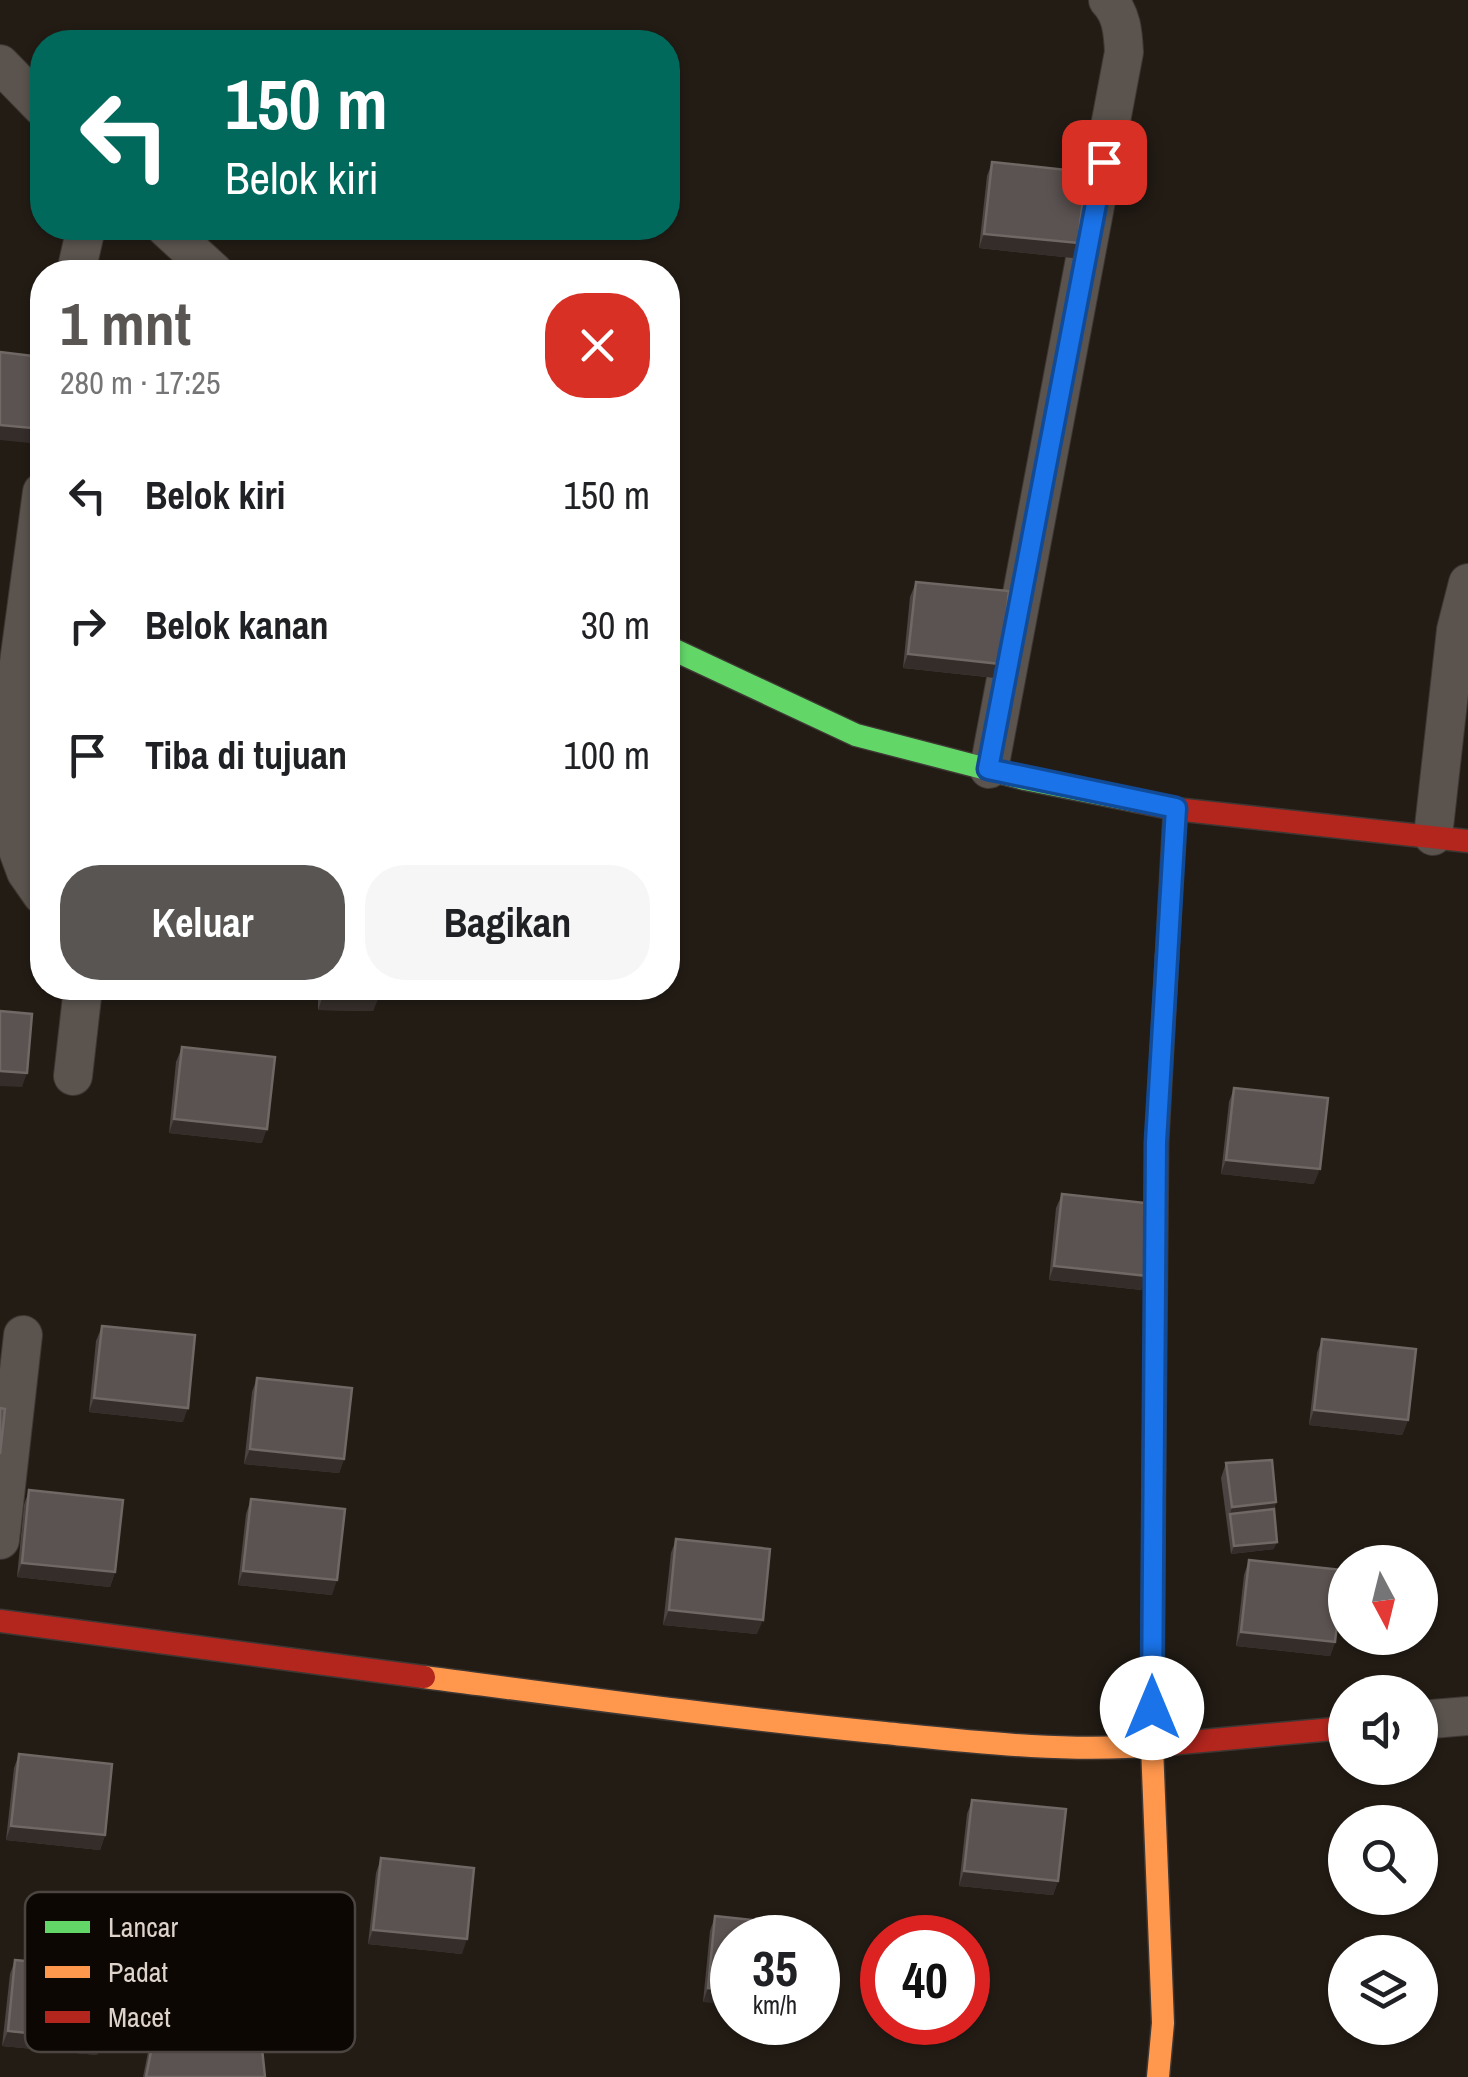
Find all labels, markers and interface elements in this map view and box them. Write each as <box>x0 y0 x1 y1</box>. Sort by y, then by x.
text: 150 m <box>225 57 388 151</box>
icon: left <box>60 70 190 200</box>
pin <box>1062 120 1147 205</box>
icon: arrive <box>1077 135 1132 190</box>
text: Belok kiri <box>225 147 379 208</box>
text: 1 mnt <box>60 283 191 364</box>
button: close <box>545 293 650 398</box>
text: 280 m · 17:25 <box>60 361 220 404</box>
icon: left <box>60 468 115 523</box>
text: Belok kiri <box>145 470 285 521</box>
text: 150 m <box>563 470 650 521</box>
icon: right <box>60 598 115 653</box>
text: Belok kanan <box>145 600 329 651</box>
text: 30 m <box>581 600 650 651</box>
icon: arrive <box>60 728 115 783</box>
text: Tiba di tujuan <box>145 730 347 781</box>
text: 100 m <box>563 730 650 781</box>
button: Keluar <box>60 865 345 980</box>
button: Bagikan <box>365 865 650 980</box>
north arrow <box>1328 1545 1438 1655</box>
map controls <box>1328 1545 1438 2045</box>
position arrow <box>1100 1656 1204 1760</box>
button: sound <box>1328 1675 1438 1785</box>
button: search <box>1328 1805 1438 1915</box>
legend <box>25 1892 355 2052</box>
text: Lancar <box>108 1908 179 1946</box>
speed limit sign: 40 <box>860 1915 990 2045</box>
text: 35 <box>752 1934 798 2002</box>
button: layers <box>1328 1935 1438 2045</box>
text: Padat <box>108 1953 168 1991</box>
text: km/h <box>753 1988 797 2022</box>
text: Macet <box>108 1998 171 2036</box>

